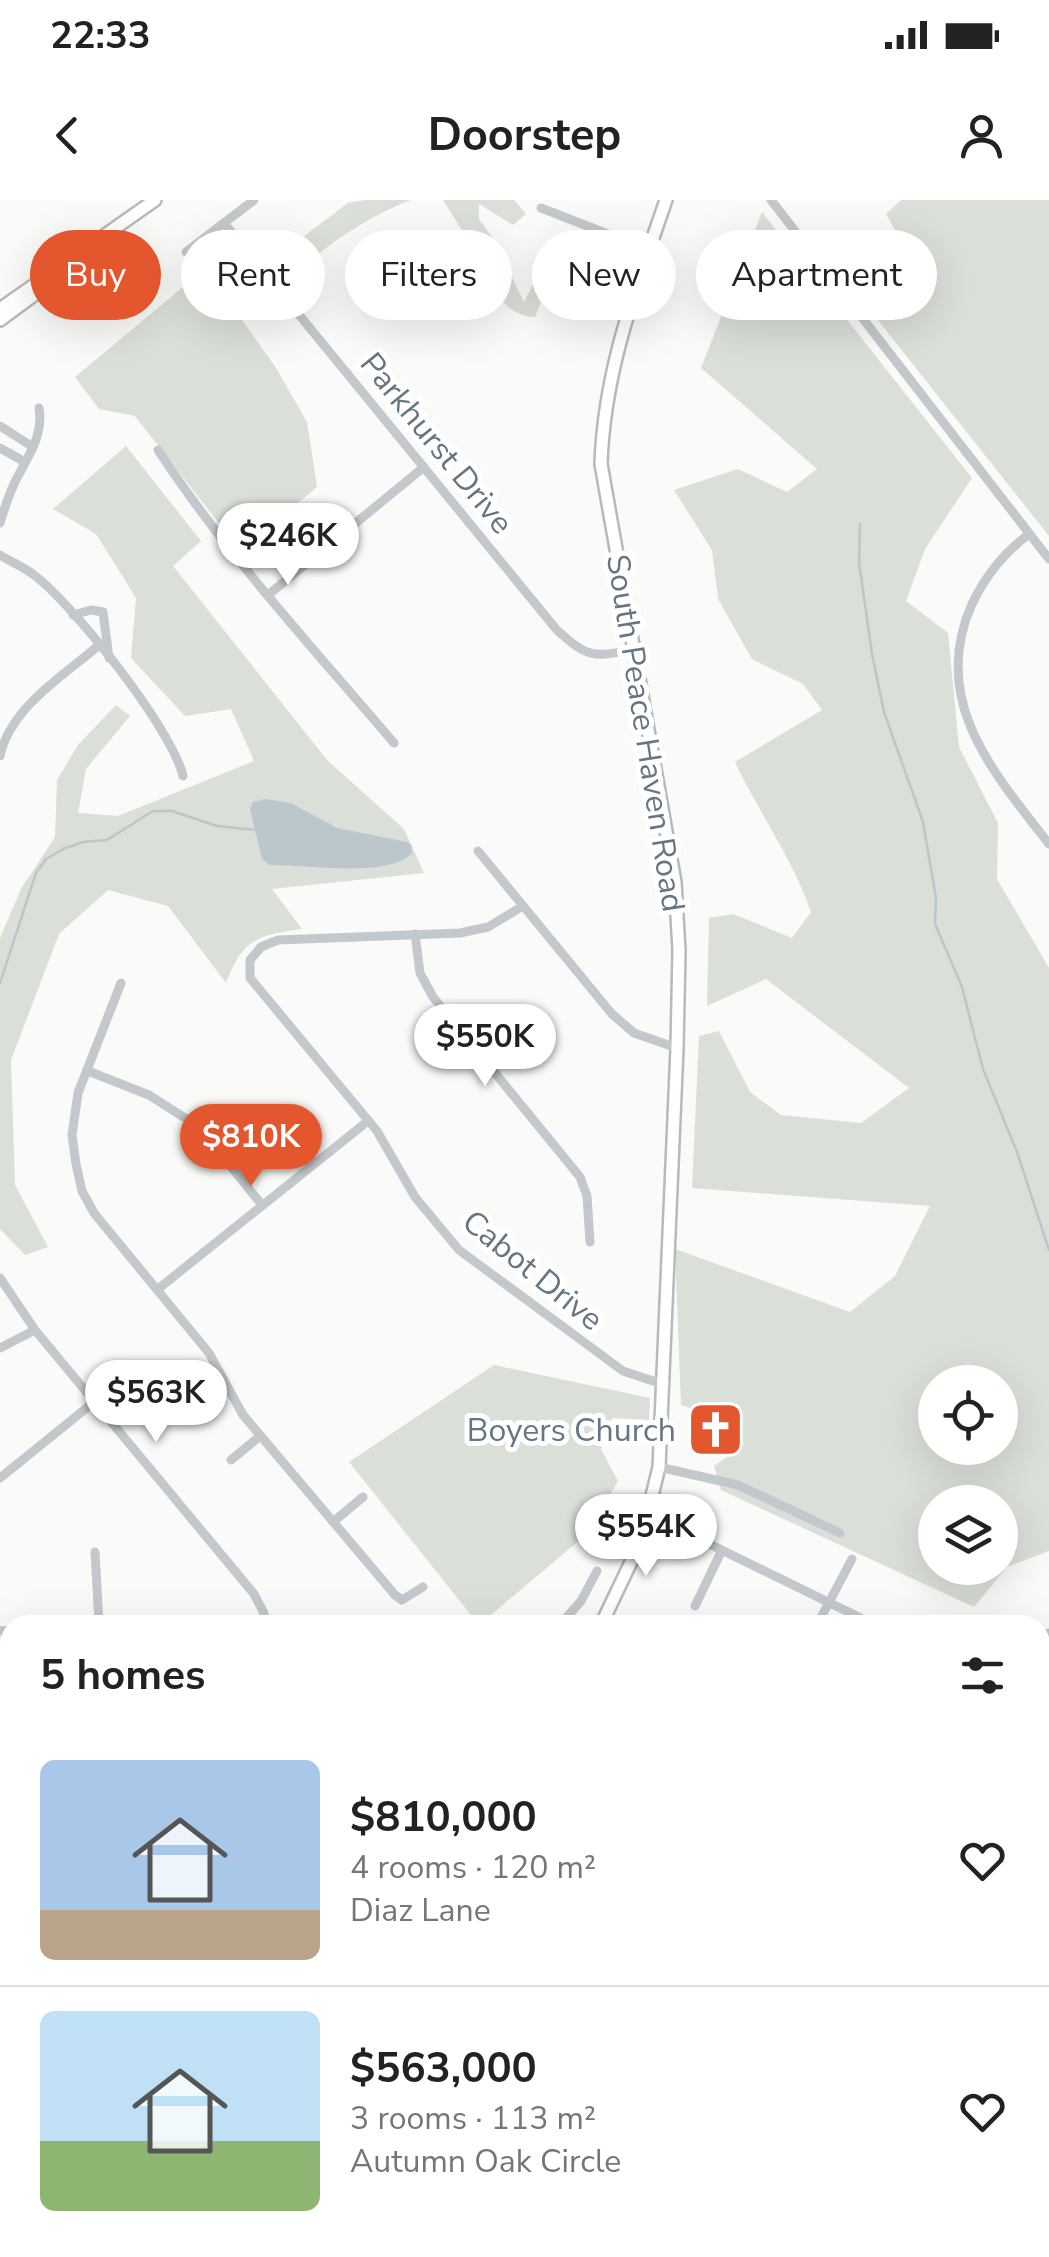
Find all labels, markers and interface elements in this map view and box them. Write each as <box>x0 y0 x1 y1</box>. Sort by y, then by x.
text: 22:33 <box>50 10 151 61</box>
text: Doorstep <box>428 105 621 166</box>
icon: back <box>40 108 95 163</box>
icon: person <box>954 108 1009 163</box>
chip: Buy <box>30 230 161 320</box>
chip: Rent <box>181 230 325 320</box>
chip: Filters <box>345 230 512 320</box>
chip: New <box>532 230 676 320</box>
chip: Apartment <box>696 230 937 320</box>
street label: Parkhurst Drive <box>350 344 523 543</box>
pin: $246K <box>218 503 358 588</box>
text: $246K <box>239 514 337 557</box>
street label: South Peace Haven Road <box>596 551 695 915</box>
pin: $550K <box>415 1004 555 1089</box>
text: $550K <box>436 1015 534 1058</box>
pin: $810K <box>181 1104 321 1189</box>
text: $810K <box>202 1115 300 1158</box>
street label: Cabot Drive <box>453 1200 612 1340</box>
pin: $563K <box>86 1360 226 1445</box>
map controls <box>918 1365 1018 1585</box>
button: locate <box>918 1365 1018 1465</box>
text: $563K <box>107 1371 205 1414</box>
church icon: Boyers Church <box>685 1400 745 1460</box>
place label: Boyers Church <box>467 1409 676 1452</box>
button: layers <box>918 1485 1018 1585</box>
pin: $554K <box>576 1494 716 1579</box>
text: $554K <box>597 1505 695 1548</box>
text: 5 homes <box>40 1647 205 1704</box>
icon: filters <box>955 1648 1010 1703</box>
text: $810,000 <box>350 1789 537 1846</box>
icon: home <box>120 1800 240 1920</box>
icon: heart <box>955 1833 1010 1888</box>
text: 4 rooms · 120 m² <box>350 1846 596 1889</box>
text: Diaz Lane <box>350 1889 491 1932</box>
text: $563,000 <box>350 2040 537 2097</box>
icon: home <box>120 2051 240 2171</box>
icon: heart <box>955 2084 1010 2139</box>
text: 3 rooms · 113 m² <box>350 2097 596 2140</box>
text: Autumn Oak Circle <box>350 2140 621 2183</box>

